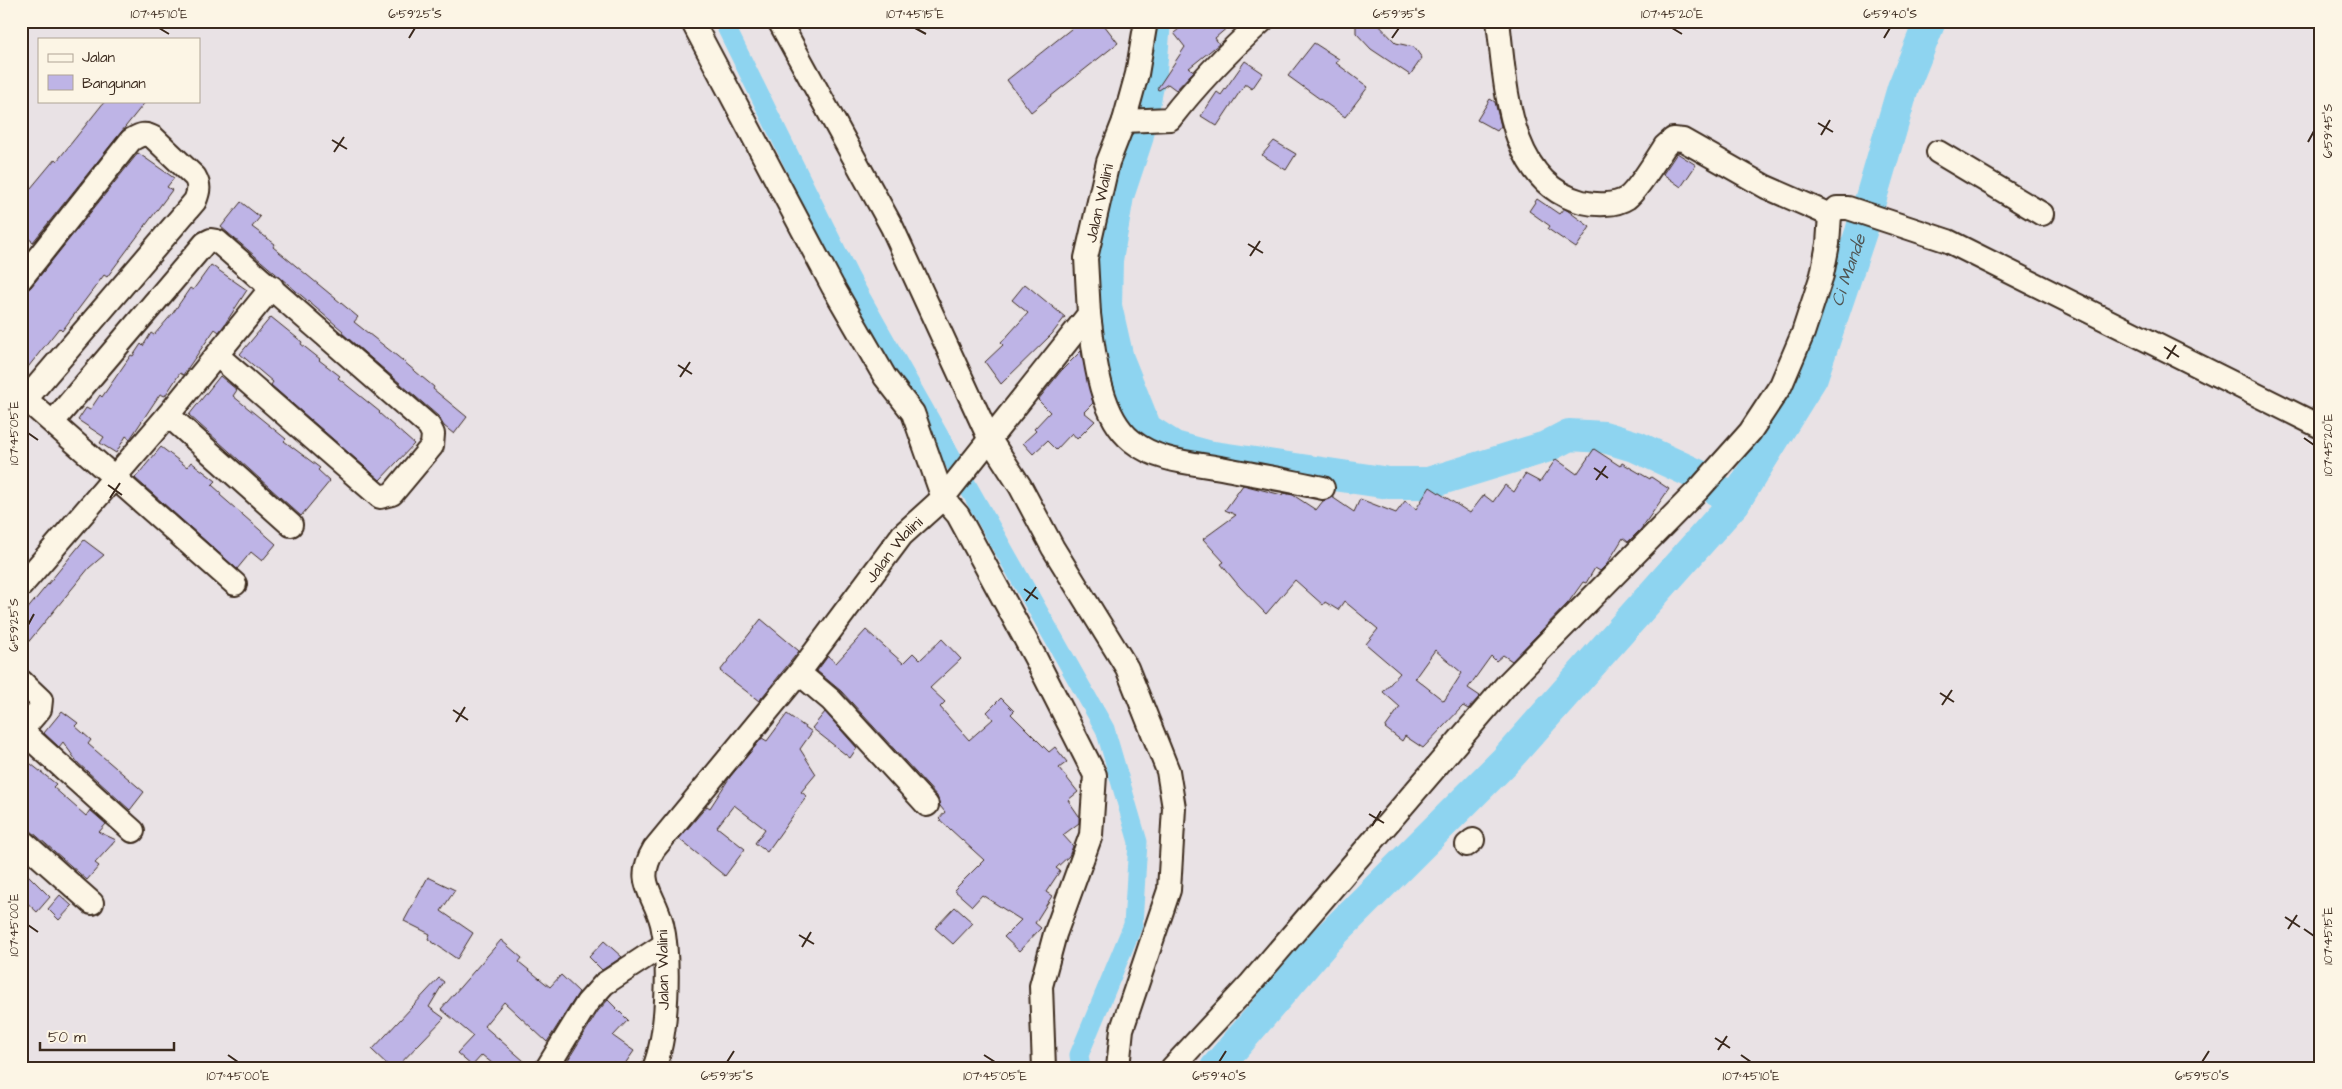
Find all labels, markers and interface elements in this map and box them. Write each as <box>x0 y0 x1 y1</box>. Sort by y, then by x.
text: 107°45'10"E <box>131 6 187 23</box>
text: 6°59'25"S <box>388 6 442 23</box>
text: 107°45'15"E <box>886 6 944 23</box>
text: 6°59'35"S <box>1373 6 1426 23</box>
text: 107°45'20"E <box>1641 6 1703 23</box>
text: 6°59'40"S <box>1863 6 1917 23</box>
legend <box>38 38 200 102</box>
text: Jalan <box>82 47 116 68</box>
text: Bangunan <box>82 73 146 95</box>
text: 6°59'45"S <box>2320 103 2337 158</box>
street label: Jalan Walini <box>1080 161 1119 245</box>
water label: Ci Mande <box>1825 230 1873 310</box>
text: 107°45'05"E <box>6 401 23 465</box>
text: 107°45'20"E <box>2320 414 2337 476</box>
street label: Jalan Walini <box>860 511 928 588</box>
text: 6°59'25"S <box>6 598 23 652</box>
text: 107°45'00"E <box>6 894 23 956</box>
text: 107°45'15"E <box>2320 907 2337 965</box>
street label: Jalan Walini <box>651 929 675 1010</box>
scale bar <box>40 1019 174 1051</box>
text: 50 m <box>48 1027 86 1048</box>
text: 107°45'00"E <box>207 1068 269 1085</box>
text: 6°59'35"S <box>701 1068 754 1085</box>
text: 107°45'05"E <box>963 1068 1027 1085</box>
text: 6°59'40"S <box>1192 1068 1246 1085</box>
text: 107°45'10"E <box>1723 1068 1779 1085</box>
text: 6°59'50"S <box>2175 1068 2229 1085</box>

